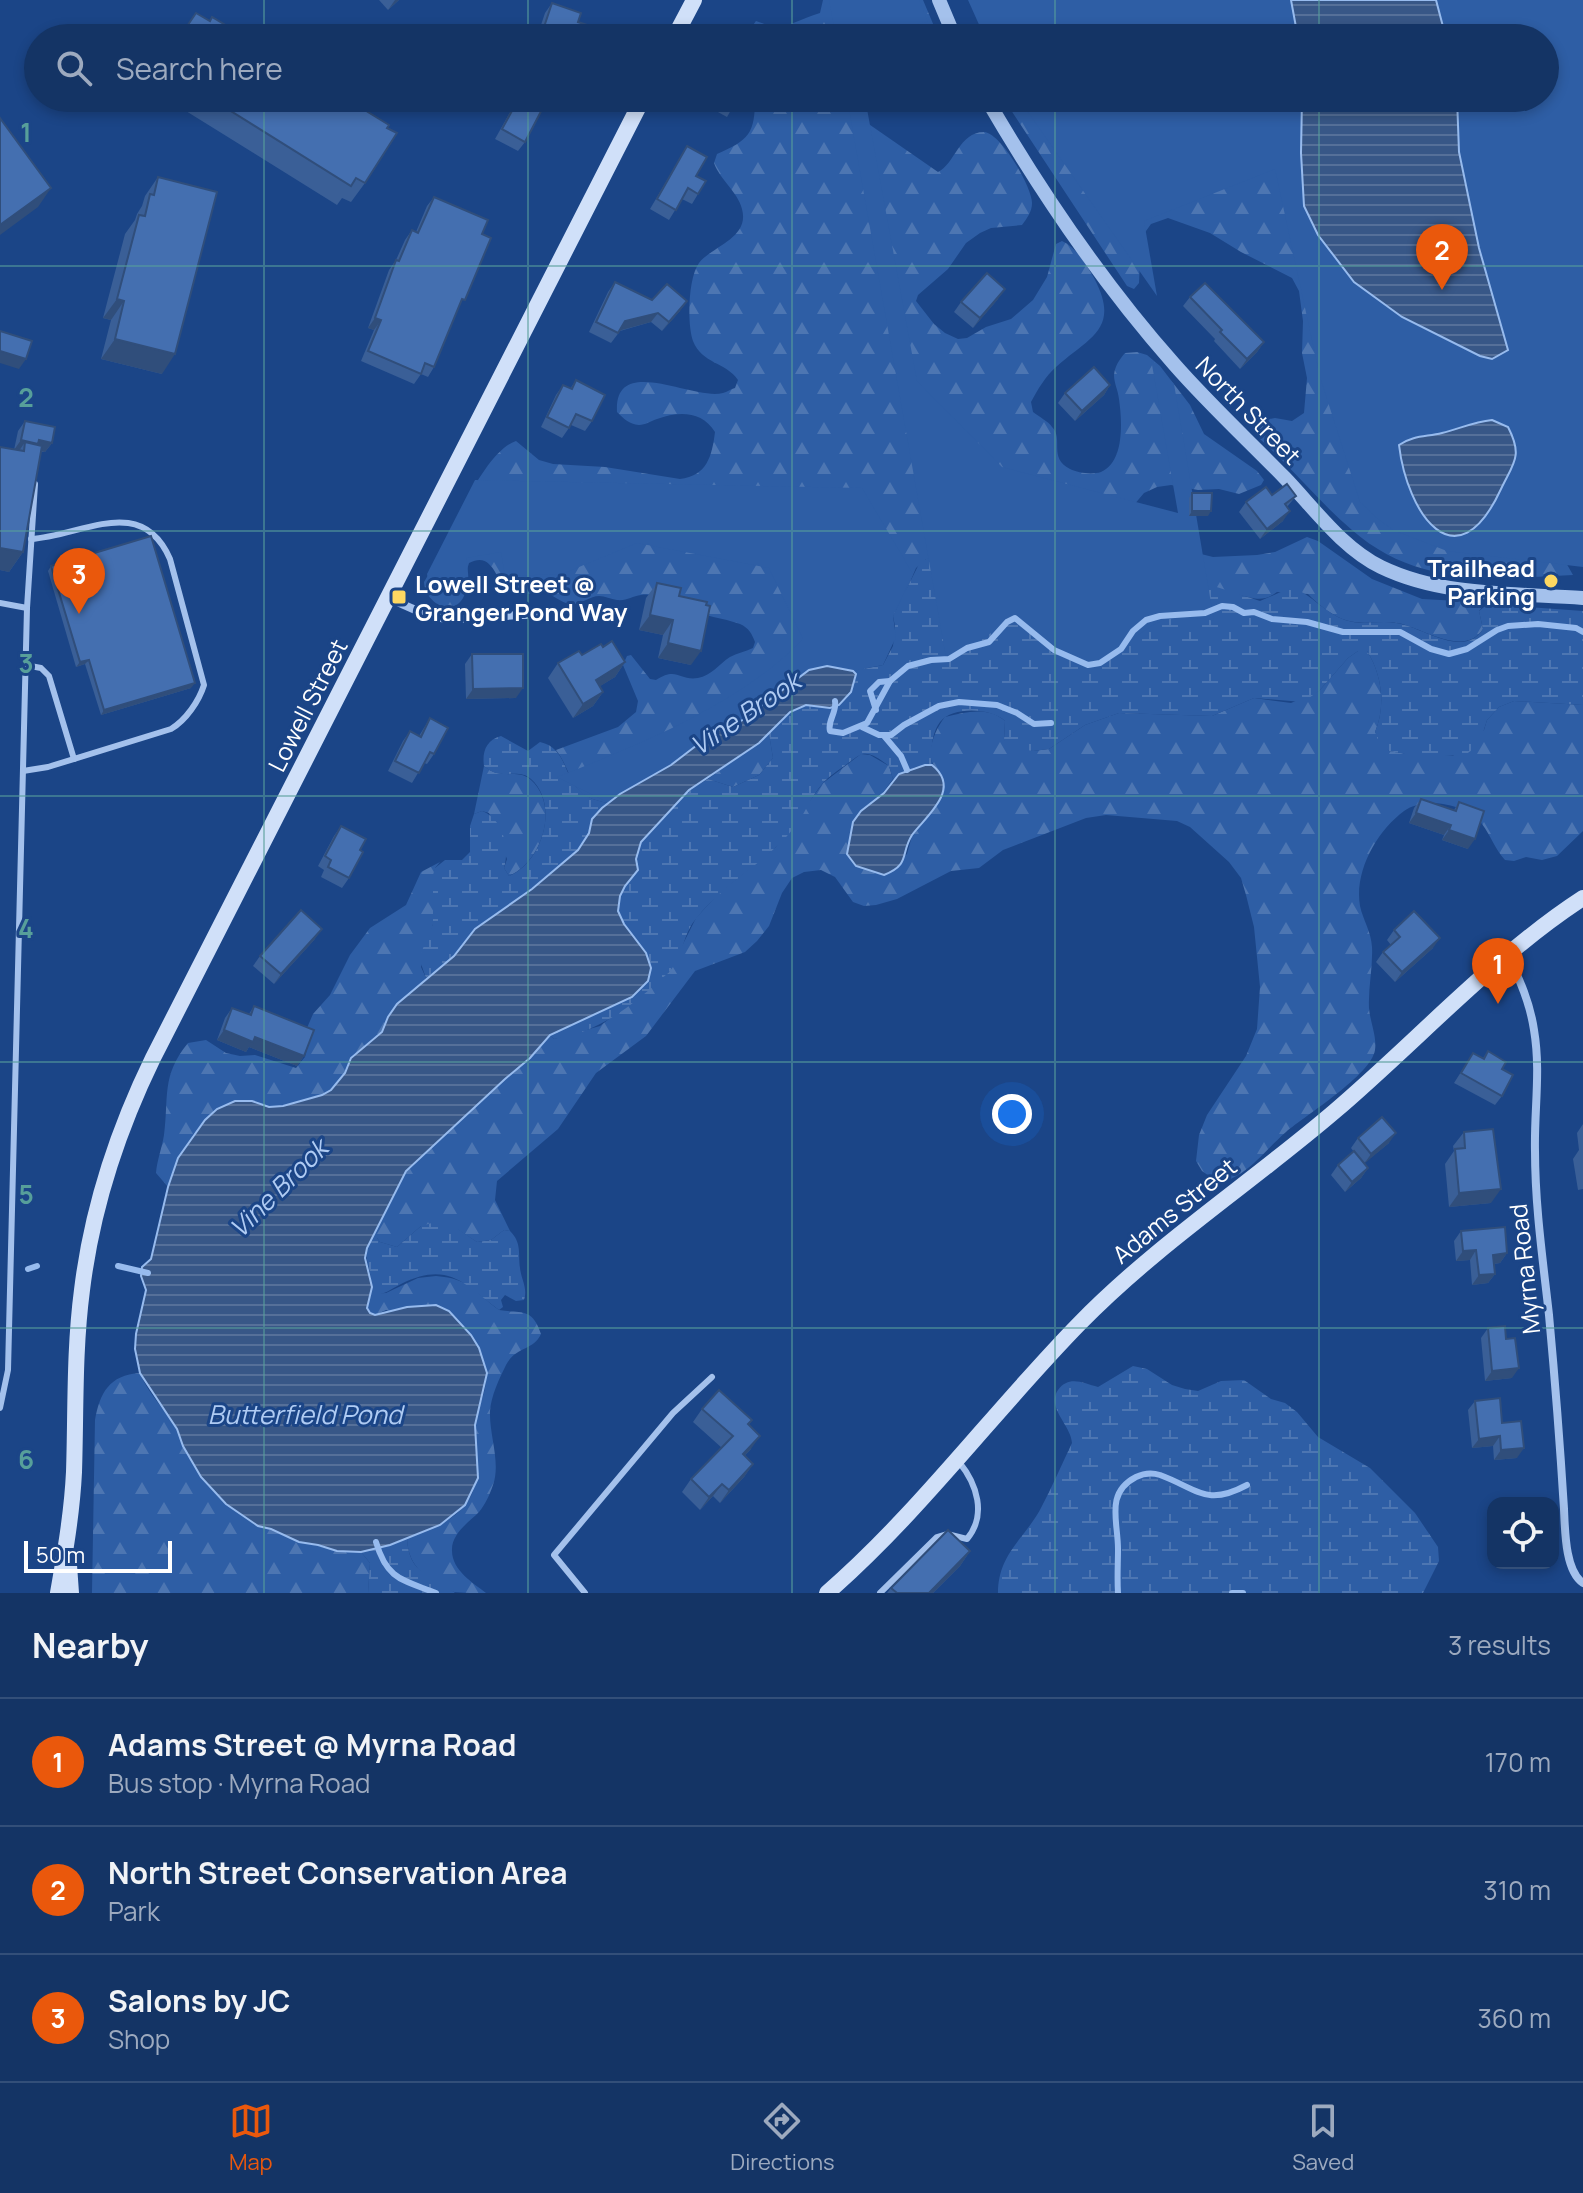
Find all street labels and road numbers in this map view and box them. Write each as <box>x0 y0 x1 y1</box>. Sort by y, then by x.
street label: North Street <box>1189 349 1309 471</box>
street label: Lowell Street <box>260 633 354 777</box>
street label: Adams Street <box>1105 1150 1243 1270</box>
street label: Myrna Road <box>1501 1202 1547 1336</box>

